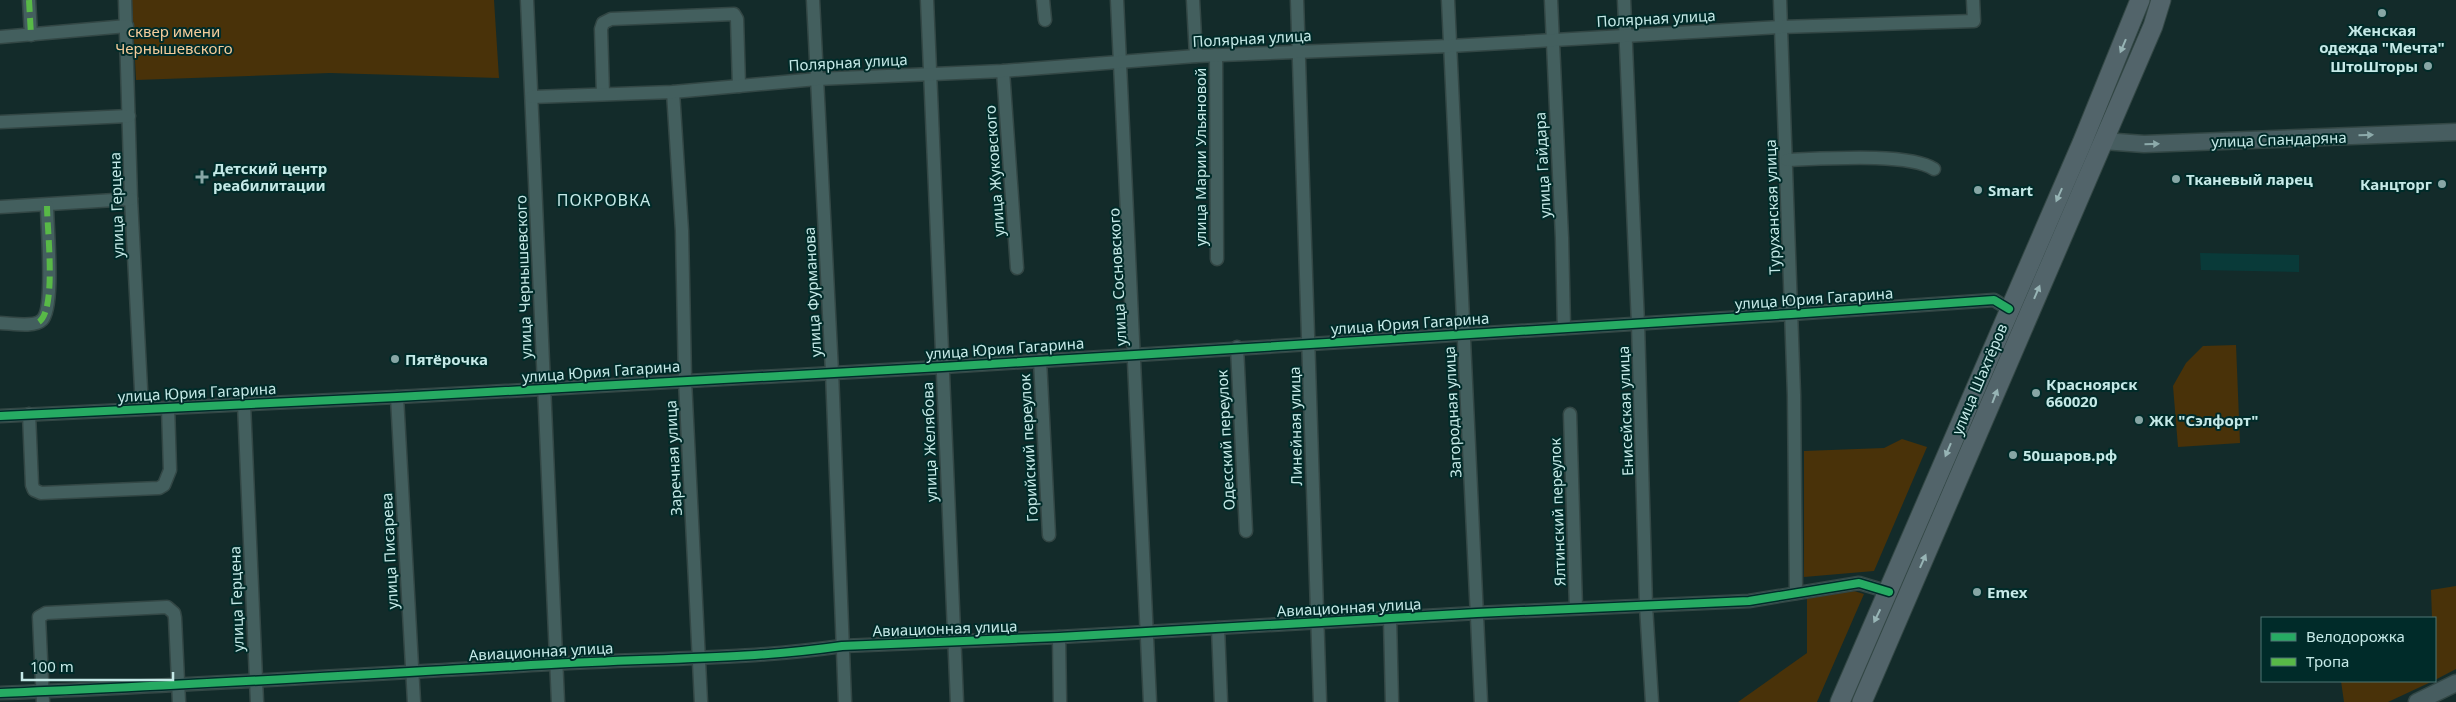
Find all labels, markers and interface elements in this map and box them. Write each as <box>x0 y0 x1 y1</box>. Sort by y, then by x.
street label: Полярная улица <box>1596 5 1716 31</box>
marker: Женская одежда "Мечта" <box>2376 7 2388 19</box>
place label: Женская одежда "Мечта" <box>2319 20 2445 57</box>
park label: сквер имени Чернышевского <box>115 21 233 58</box>
street label: Полярная улица <box>1192 25 1312 51</box>
one-way arrow <box>2118 38 2126 53</box>
street label: Полярная улица <box>788 49 908 75</box>
place label: ШтоШторы <box>2330 56 2418 76</box>
marker: ШтоШторы <box>2422 60 2434 72</box>
street label: улица Марии Ульяновой <box>1190 68 1210 246</box>
street label: улица Жуковского <box>979 104 1009 237</box>
street label: улица Гайдара <box>1529 112 1555 218</box>
street label: улица Спандаряна <box>2211 127 2347 151</box>
one-way arrow <box>2359 131 2375 139</box>
street label: Туруханская улица <box>1760 139 1784 275</box>
one-way arrow <box>2144 140 2160 148</box>
street label: улица Герцена <box>104 152 128 258</box>
place label: Детский центр реабилитации <box>213 158 327 195</box>
place label: Тканевый ларец <box>2186 169 2313 189</box>
marker: Детский центр реабилитации <box>195 170 209 184</box>
marker: Тканевый ларец <box>2170 173 2182 185</box>
place label: Канцторг <box>2360 174 2432 194</box>
marker: Канцторг <box>2436 178 2448 190</box>
place label: Smart <box>1988 180 2034 200</box>
marker: Smart <box>1972 184 1984 196</box>
one-way arrow <box>2055 188 2063 202</box>
district label: ПОКРОВКА <box>557 189 651 211</box>
street label: улица Чернышевского <box>510 195 536 359</box>
street label: улица Сосновского <box>1103 207 1131 347</box>
street label: улица Фурманова <box>799 226 825 358</box>
street label: улица Юрия Гагарина <box>1734 282 1894 314</box>
one-way arrow <box>2033 284 2041 299</box>
street label: улица Юрия Гагарина <box>1330 307 1490 339</box>
street label: улица Шахтёров <box>1946 320 2012 438</box>
street label: улица Юрия Гагарина <box>925 332 1085 364</box>
street label: Загородная улица <box>1439 346 1465 478</box>
street label: Енисейская улица <box>1613 346 1637 476</box>
place label: Пятёрочка <box>405 349 488 369</box>
marker: Пятёрочка <box>389 353 401 365</box>
street label: улица Юрия Гагарина <box>521 355 681 387</box>
street label: Линейная улица <box>1284 366 1306 486</box>
street label: Одесский переулок <box>1211 369 1239 511</box>
street label: Горийский переулок <box>1014 373 1042 523</box>
place label: Красноярск 660020 <box>2046 374 2138 411</box>
street label: улица Юрия Гагарина <box>117 378 277 406</box>
street label: улица Желябова <box>917 382 941 502</box>
marker: Красноярск 660020 <box>2030 387 2042 399</box>
one-way arrow <box>1991 388 1999 403</box>
street label: Заречная улица <box>660 400 686 516</box>
place label: ЖК "Сэлфорт" <box>2149 410 2258 430</box>
marker: ЖК "Сэлфорт" <box>2133 414 2145 426</box>
street label: Ялтинский переулок <box>1544 437 1570 587</box>
one-way arrow <box>1944 443 1952 457</box>
place label: 50шаров.рф <box>2023 445 2117 465</box>
marker: 50шаров.рф <box>2007 449 2019 461</box>
street label: улица Писарева <box>376 492 402 610</box>
street label: улица Герцена <box>224 546 248 652</box>
one-way arrow <box>1919 554 1927 568</box>
place label: Emex <box>1987 582 2028 602</box>
marker: Emex <box>1971 586 1983 598</box>
street label: Авиационная улица <box>1276 593 1422 621</box>
one-way arrow <box>1873 608 1881 623</box>
street label: Авиационная улица <box>872 615 1018 641</box>
legend <box>2261 617 2436 682</box>
text: Велодорожка <box>2306 626 2405 646</box>
street label: Авиационная улица <box>468 637 614 665</box>
scale bar <box>22 650 174 682</box>
text: Тропа <box>2306 651 2349 671</box>
text: 100 m <box>30 656 74 676</box>

